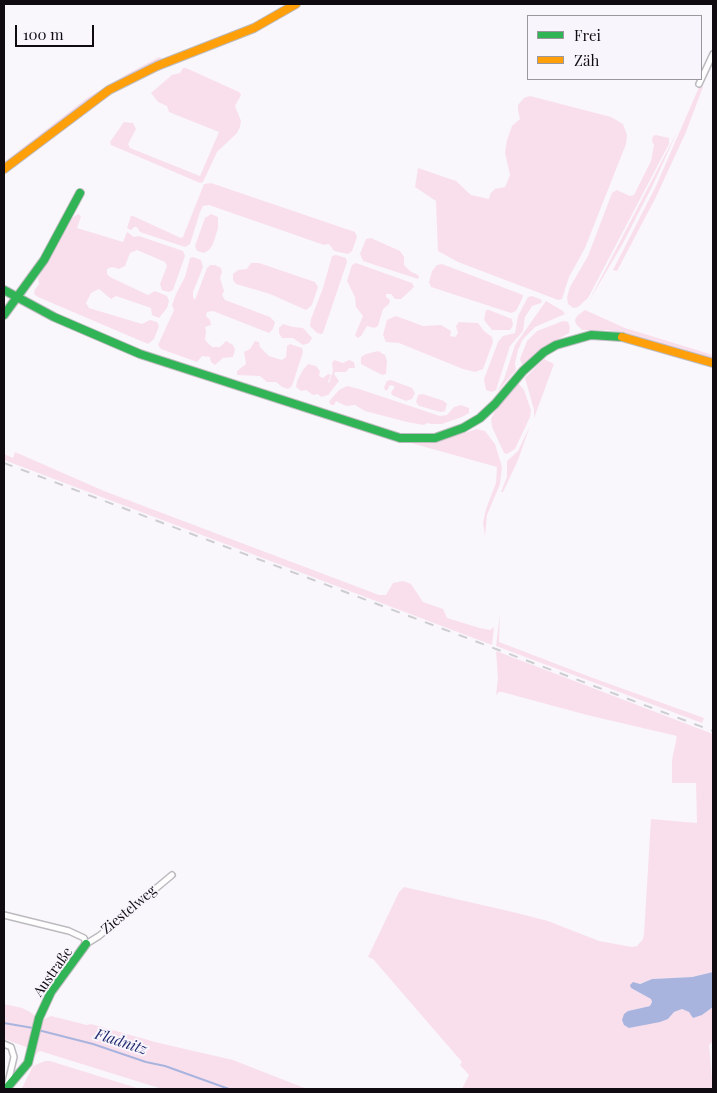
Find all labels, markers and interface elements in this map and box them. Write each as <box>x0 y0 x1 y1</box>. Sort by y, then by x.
scale bar <box>18 15 96 47</box>
legend <box>527 15 702 80</box>
text: 100 m <box>23 24 64 44</box>
text: Frei <box>574 25 601 45</box>
text: Zäh <box>574 50 599 70</box>
street label: Ziestelweg <box>98 882 160 938</box>
street label: Austraße <box>30 944 76 1000</box>
water label: Fladnitz <box>93 1025 149 1059</box>

